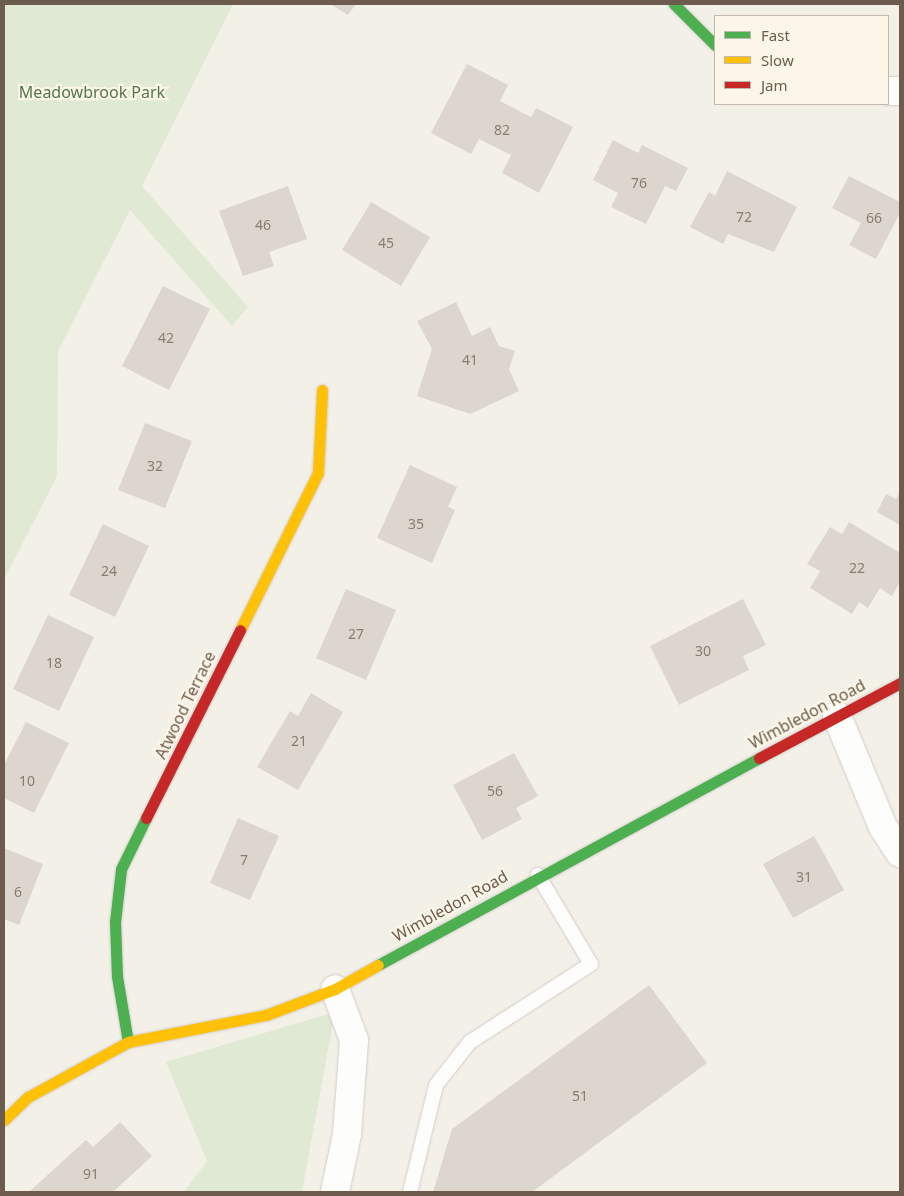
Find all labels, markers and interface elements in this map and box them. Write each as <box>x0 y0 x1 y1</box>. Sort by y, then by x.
legend <box>714 15 889 105</box>
text: Fast <box>761 25 790 45</box>
text: Slow <box>761 50 794 70</box>
text: Jam <box>761 75 788 95</box>
park label: Meadowbrook Park <box>19 82 165 102</box>
house number: 82 <box>494 122 510 138</box>
house number: 76 <box>631 175 647 191</box>
house number: 72 <box>736 209 752 225</box>
house number: 66 <box>866 210 882 226</box>
house number: 46 <box>255 217 271 233</box>
house number: 45 <box>378 235 394 251</box>
house number: 42 <box>158 330 174 346</box>
house number: 41 <box>462 352 478 368</box>
house number: 32 <box>147 458 163 474</box>
house number: 35 <box>408 516 424 532</box>
house number: 22 <box>849 560 865 576</box>
house number: 24 <box>101 563 117 579</box>
house number: 27 <box>348 626 364 642</box>
house number: 30 <box>695 643 711 659</box>
street label: Atwood Terrace <box>151 648 219 762</box>
house number: 18 <box>46 655 62 671</box>
street label: Wimbledon Road <box>746 675 868 753</box>
house number: 21 <box>291 733 307 749</box>
house number: 10 <box>19 773 35 789</box>
house number: 56 <box>487 783 503 799</box>
house number: 7 <box>240 852 248 868</box>
street label: Wimbledon Road <box>389 866 511 946</box>
house number: 31 <box>796 869 812 885</box>
house number: 6 <box>14 884 22 900</box>
house number: 51 <box>572 1088 588 1104</box>
house number: 91 <box>83 1166 99 1182</box>

